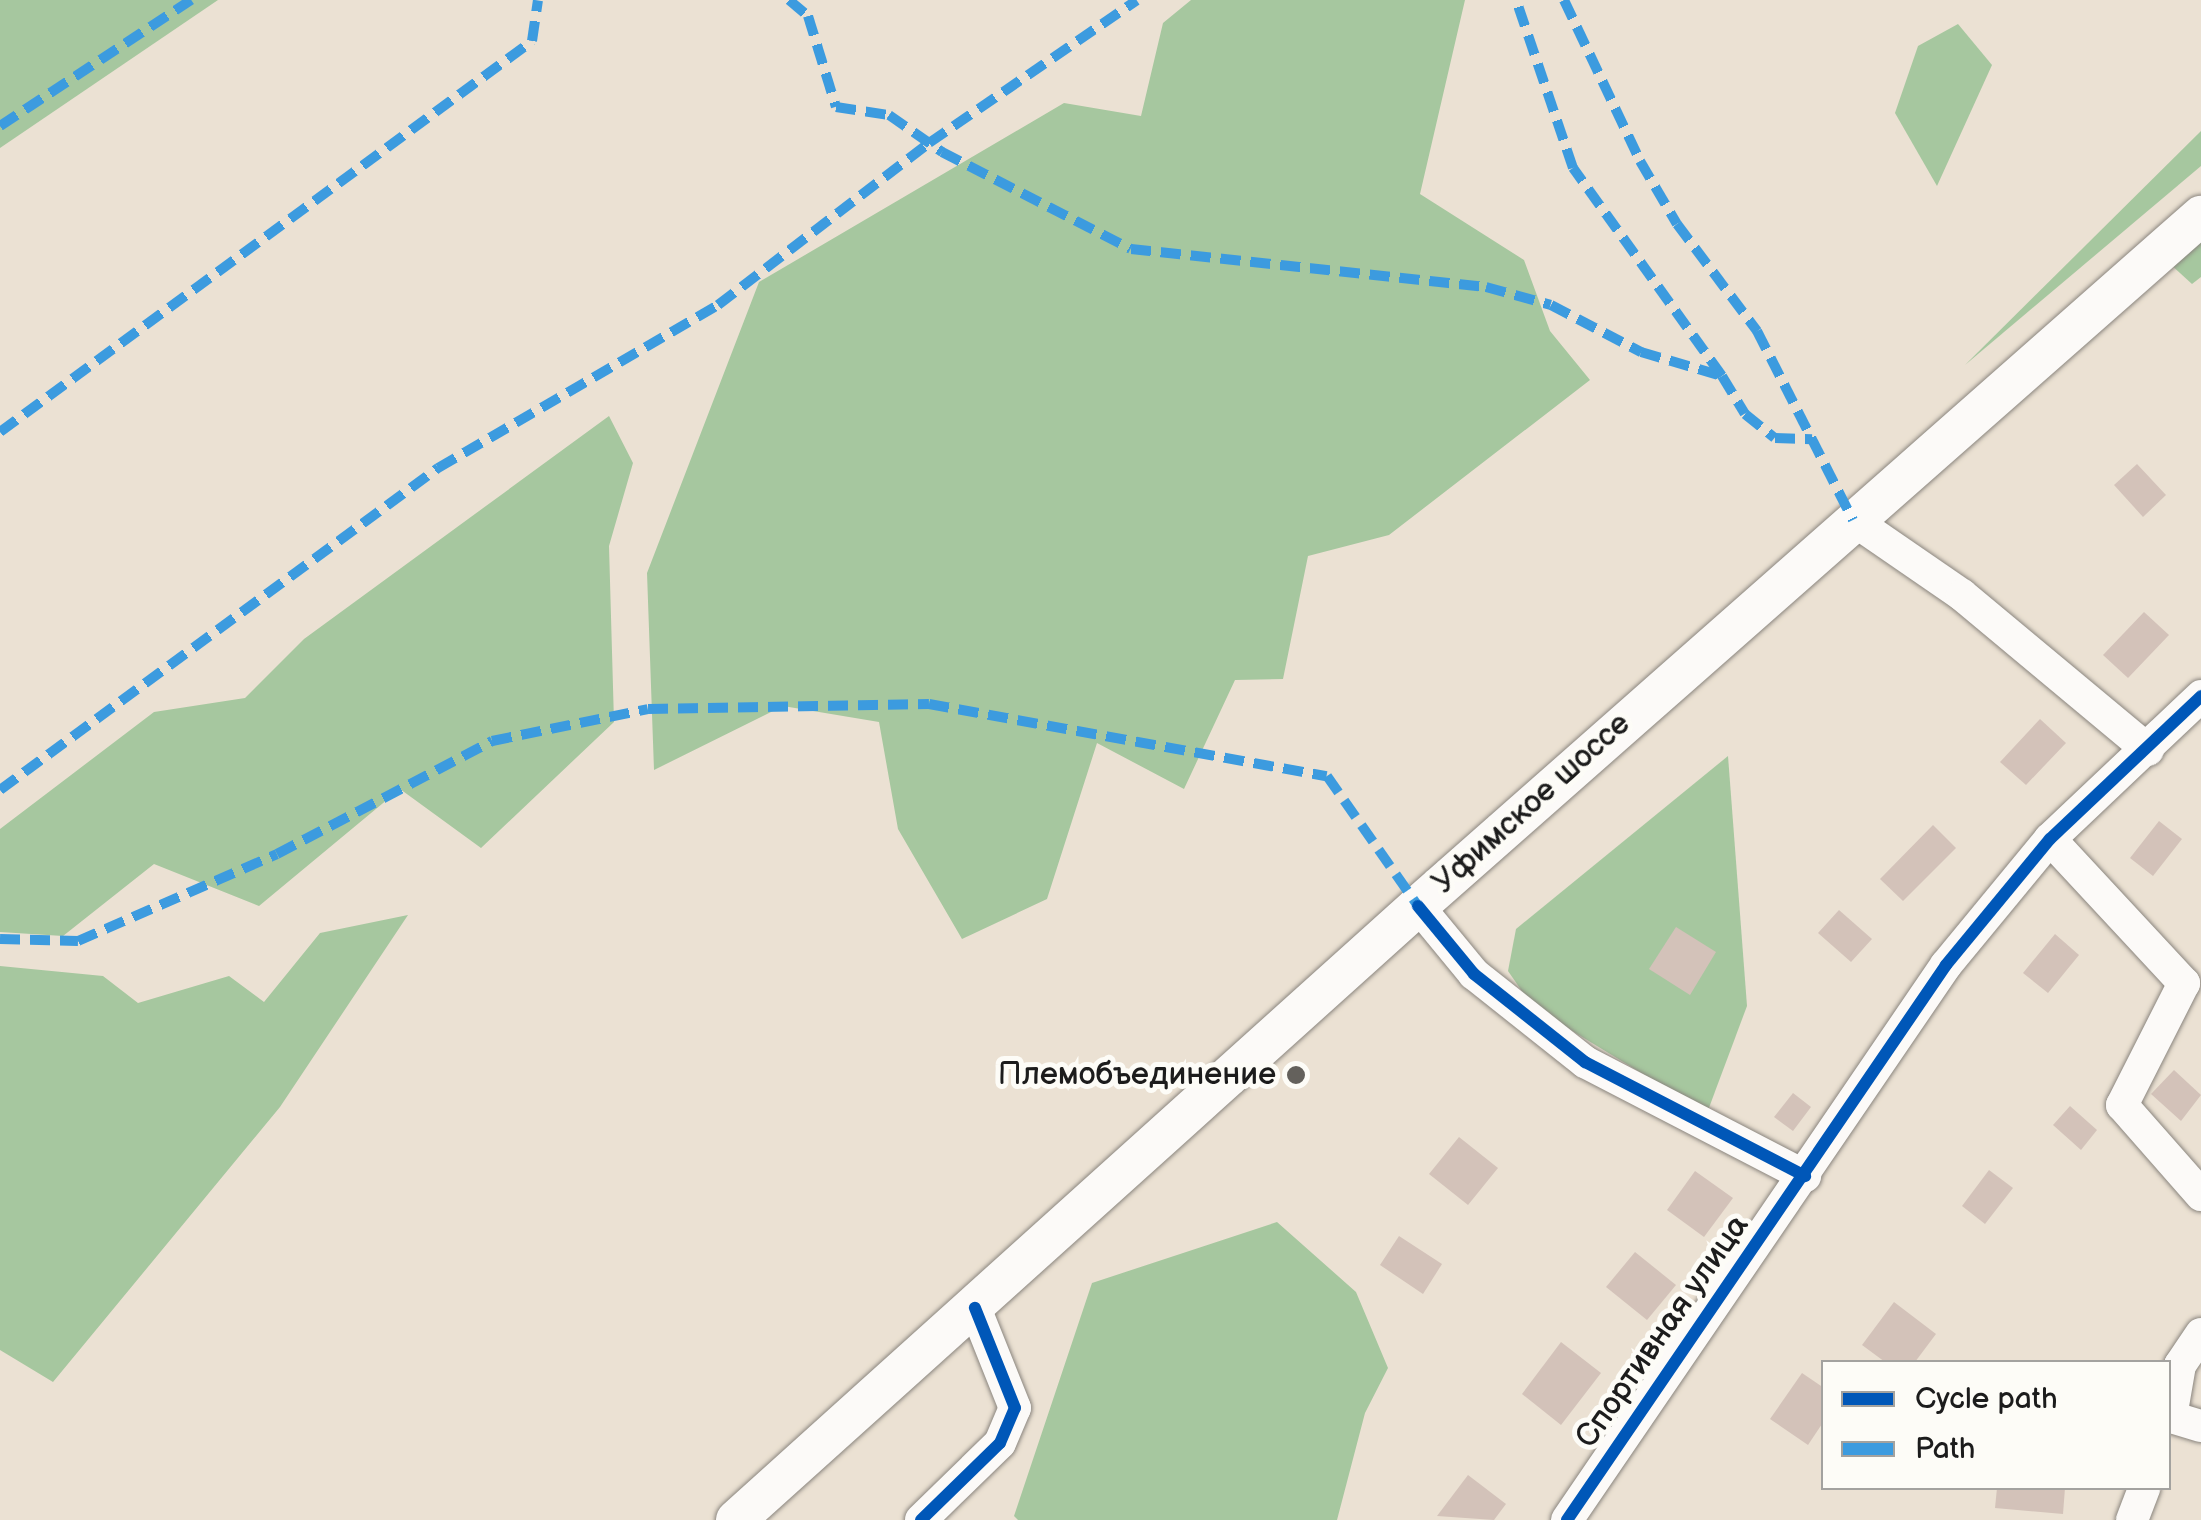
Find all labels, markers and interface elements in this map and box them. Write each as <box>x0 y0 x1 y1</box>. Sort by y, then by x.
street label: Уфимское шоссе <box>1425 705 1639 903</box>
place label: Племобъединение <box>998 1056 1276 1094</box>
marker: Племобъединение <box>1285 1064 1307 1086</box>
street label: Спортивная улица <box>1568 1208 1758 1456</box>
legend <box>1821 1360 2171 1490</box>
text: Cycle path <box>1915 1381 2058 1417</box>
text: Path <box>1915 1431 1975 1467</box>

